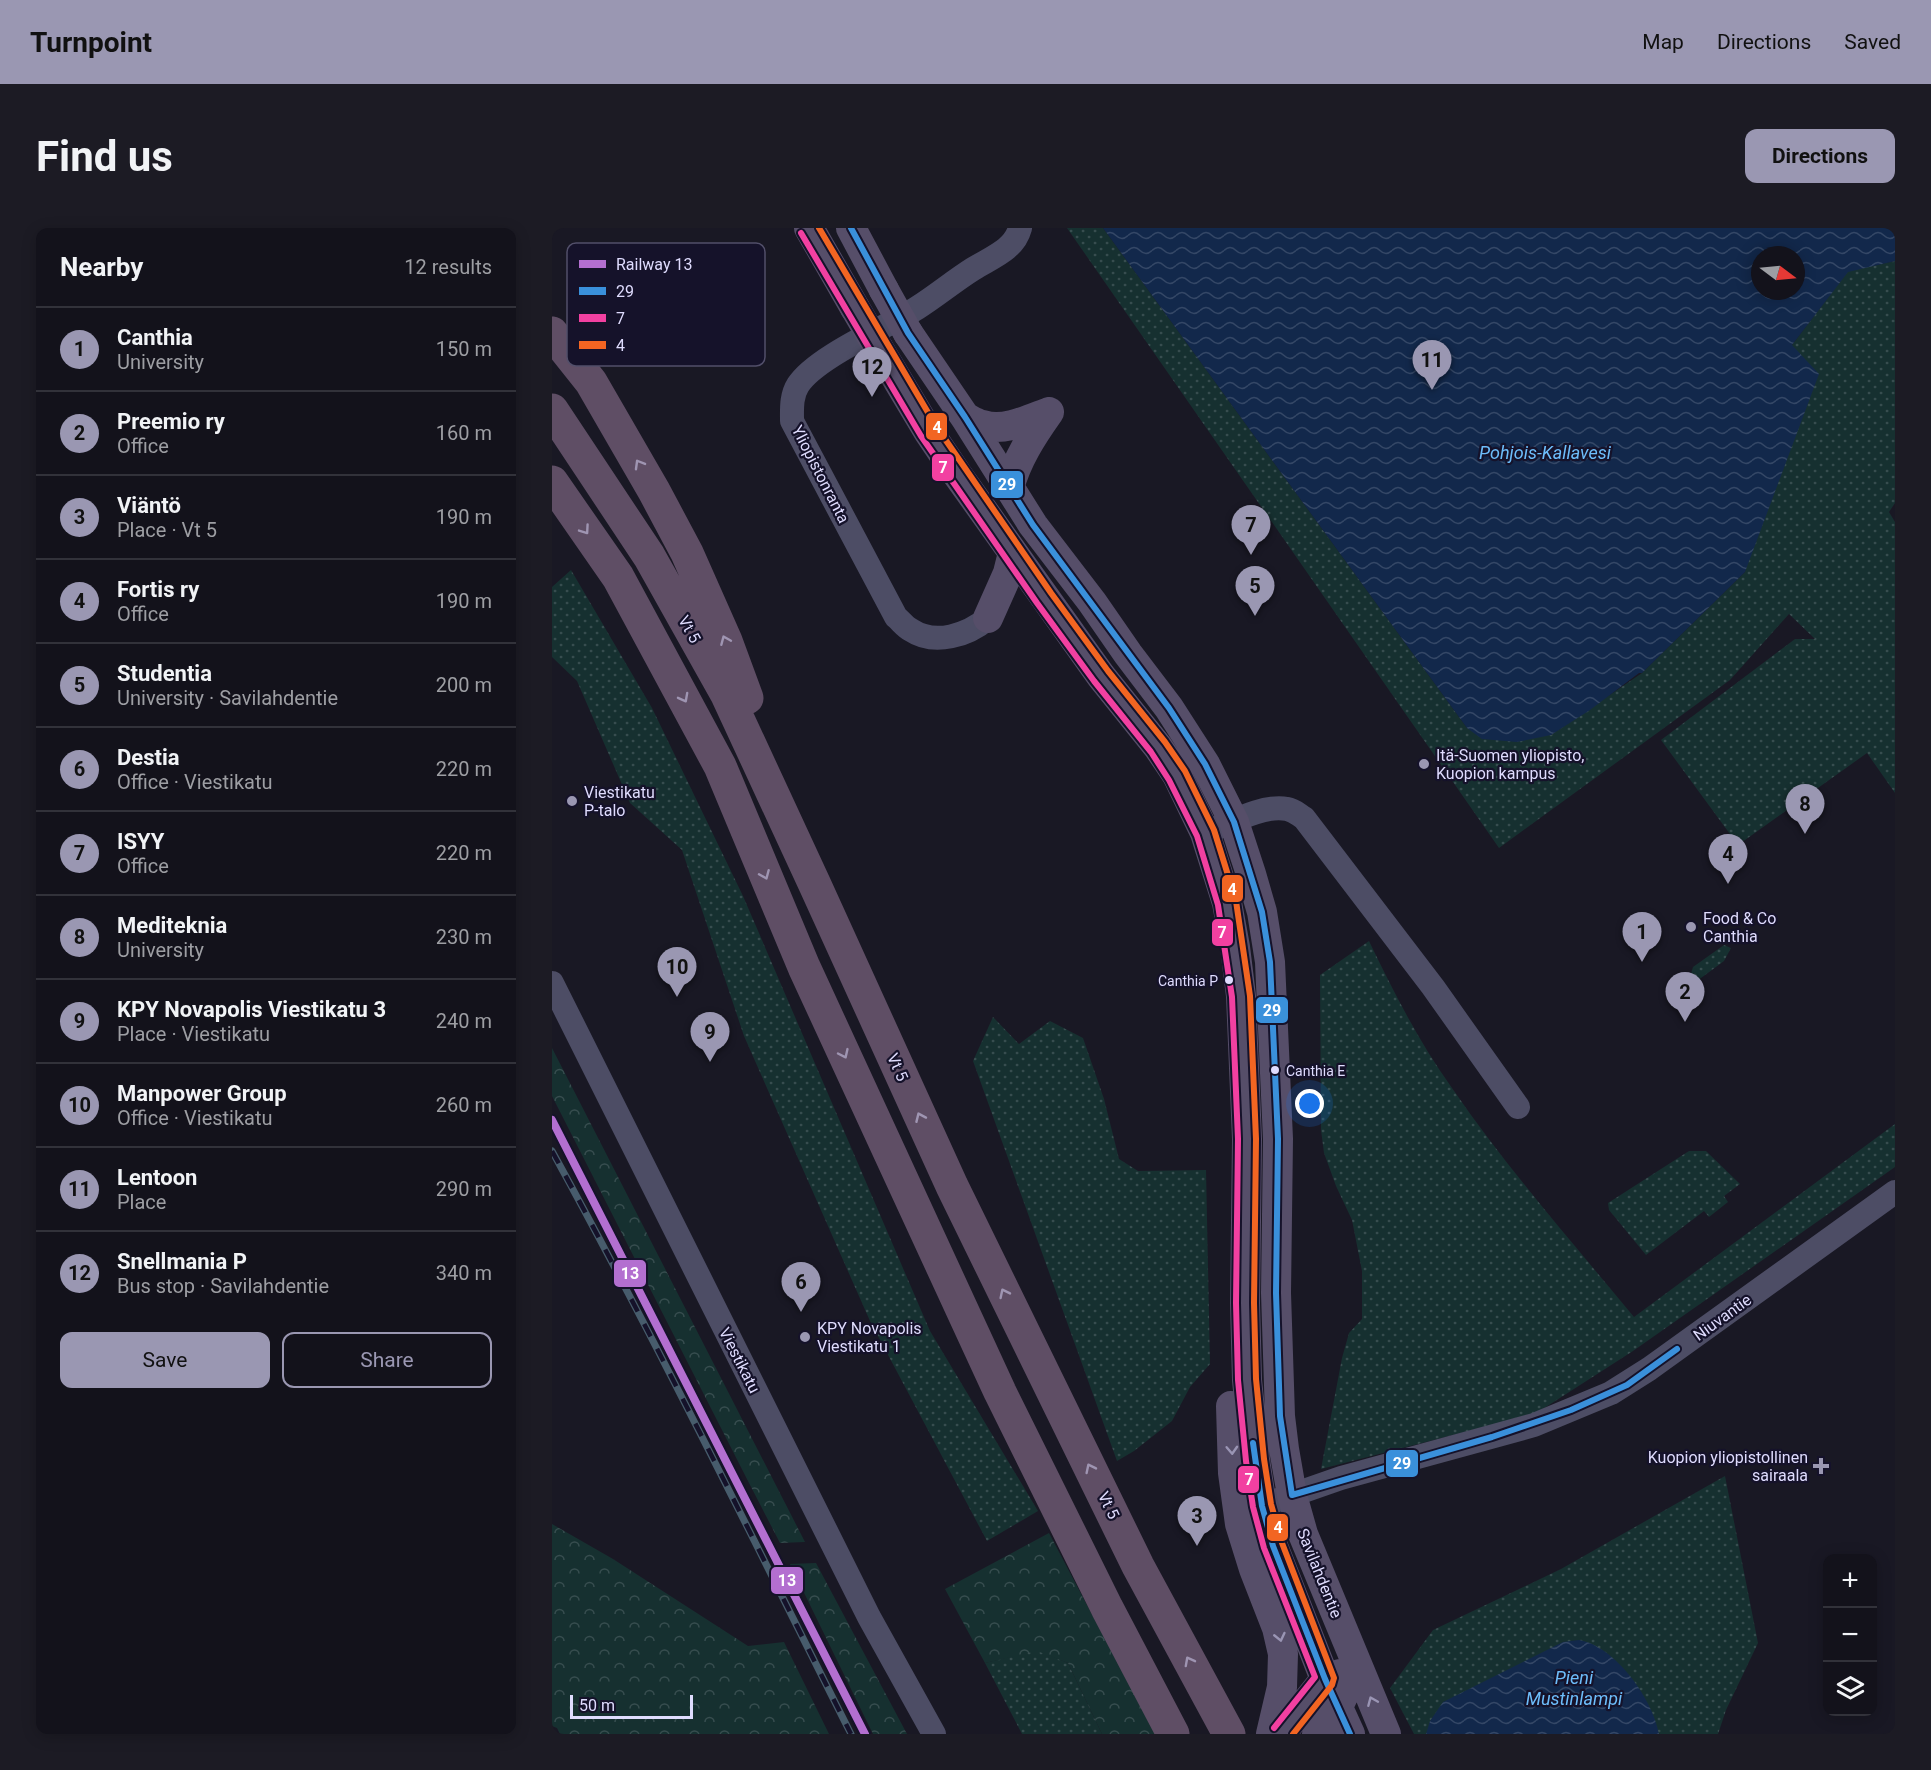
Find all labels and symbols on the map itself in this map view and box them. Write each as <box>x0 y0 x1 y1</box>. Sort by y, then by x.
legend <box>567 243 765 366</box>
north arrow <box>1751 246 1805 300</box>
text: Railway 13 <box>616 255 692 274</box>
text: 29 <box>616 282 634 301</box>
text: 7 <box>616 309 625 328</box>
text: 4 <box>616 336 625 355</box>
pin: 11 <box>1412 340 1452 390</box>
pin: 12 <box>852 348 892 397</box>
line badge: 4 <box>925 412 948 441</box>
text: 4 <box>932 418 942 437</box>
street label: Yliopistonranta <box>788 422 853 526</box>
water label: Pohjois-Kallavesi <box>1479 442 1612 463</box>
line badge: 7 <box>931 453 955 482</box>
text: 7 <box>938 458 948 477</box>
one-way arrow <box>635 460 646 471</box>
line badge: 29 <box>990 470 1024 499</box>
text: 29 <box>998 475 1016 494</box>
pin: 7 <box>1232 506 1270 555</box>
one-way arrow <box>578 524 589 535</box>
pin: 5 <box>1236 566 1274 616</box>
street label: Vt 5 <box>674 612 705 646</box>
one-way arrow <box>720 635 732 646</box>
one-way arrow <box>677 692 688 702</box>
place label: Itä-Suomen yliopisto, Kuopion kampus <box>1436 746 1584 783</box>
marker: Itä-Suomen yliopisto, Kuopion kampus <box>1417 757 1431 771</box>
place label: Viestikatu P-talo <box>584 783 655 820</box>
pin: 8 <box>1786 784 1824 834</box>
marker: Viestikatu P-talo <box>565 794 579 808</box>
pin: 4 <box>1708 834 1748 884</box>
one-way arrow <box>758 869 770 880</box>
line badge: 4 <box>1221 874 1244 903</box>
text: 4 <box>1227 880 1237 899</box>
place label: Food & Co Canthia <box>1703 909 1776 946</box>
pin: 1 <box>1622 912 1662 962</box>
line badge: 7 <box>1211 918 1234 947</box>
marker: Food & Co Canthia <box>1684 920 1698 934</box>
text: 7 <box>1217 923 1227 942</box>
pin: 10 <box>658 948 696 997</box>
pin: 2 <box>1666 972 1704 1022</box>
place label: Canthia P <box>1158 973 1218 989</box>
marker: Canthia P <box>1223 974 1235 986</box>
line badge: 29 <box>1255 996 1289 1024</box>
text: 29 <box>1263 1001 1281 1020</box>
pin: 9 <box>690 1012 730 1062</box>
one-way arrow <box>836 1047 848 1058</box>
street label: Vt 5 <box>883 1050 912 1084</box>
place label: Canthia E <box>1286 1063 1345 1079</box>
marker: Canthia E <box>1269 1064 1281 1076</box>
your location <box>1295 1089 1324 1118</box>
one-way arrow <box>916 1113 928 1124</box>
line badge: 13 <box>613 1259 647 1288</box>
pin: 6 <box>782 1262 820 1312</box>
text: 13 <box>621 1264 639 1283</box>
one-way arrow <box>1000 1289 1012 1300</box>
street label: Niuvantie <box>1690 1290 1755 1345</box>
place label: KPY Novapolis Viestikatu 1 <box>817 1319 922 1356</box>
street label: Viestikatu <box>715 1324 764 1396</box>
marker: KPY Novapolis Viestikatu 1 <box>798 1330 812 1344</box>
one-way arrow <box>1226 1445 1239 1454</box>
place label: Kuopion yliopistollinen sairaala <box>1648 1448 1808 1485</box>
line badge: 29 <box>1385 1449 1419 1478</box>
text: 29 <box>1393 1454 1411 1473</box>
marker: Kuopion yliopistollinen sairaala <box>1812 1457 1830 1475</box>
one-way arrow <box>1086 1464 1098 1475</box>
line badge: 7 <box>1237 1465 1260 1494</box>
text: 7 <box>1244 1470 1254 1489</box>
street label: Vt 5 <box>1094 1488 1123 1522</box>
pin: 3 <box>1178 1496 1216 1546</box>
line badge: 4 <box>1266 1513 1289 1542</box>
text: 4 <box>1273 1518 1283 1537</box>
street label: Savilahdentie <box>1293 1526 1346 1621</box>
line badge: 13 <box>770 1566 804 1595</box>
text: 13 <box>778 1571 796 1590</box>
one-way arrow <box>1272 1632 1285 1642</box>
one-way arrow <box>1184 1656 1196 1667</box>
water label: Pieni Mustinlampi <box>1526 1667 1623 1709</box>
scale bar <box>570 1692 693 1720</box>
one-way arrow <box>1367 1696 1379 1707</box>

